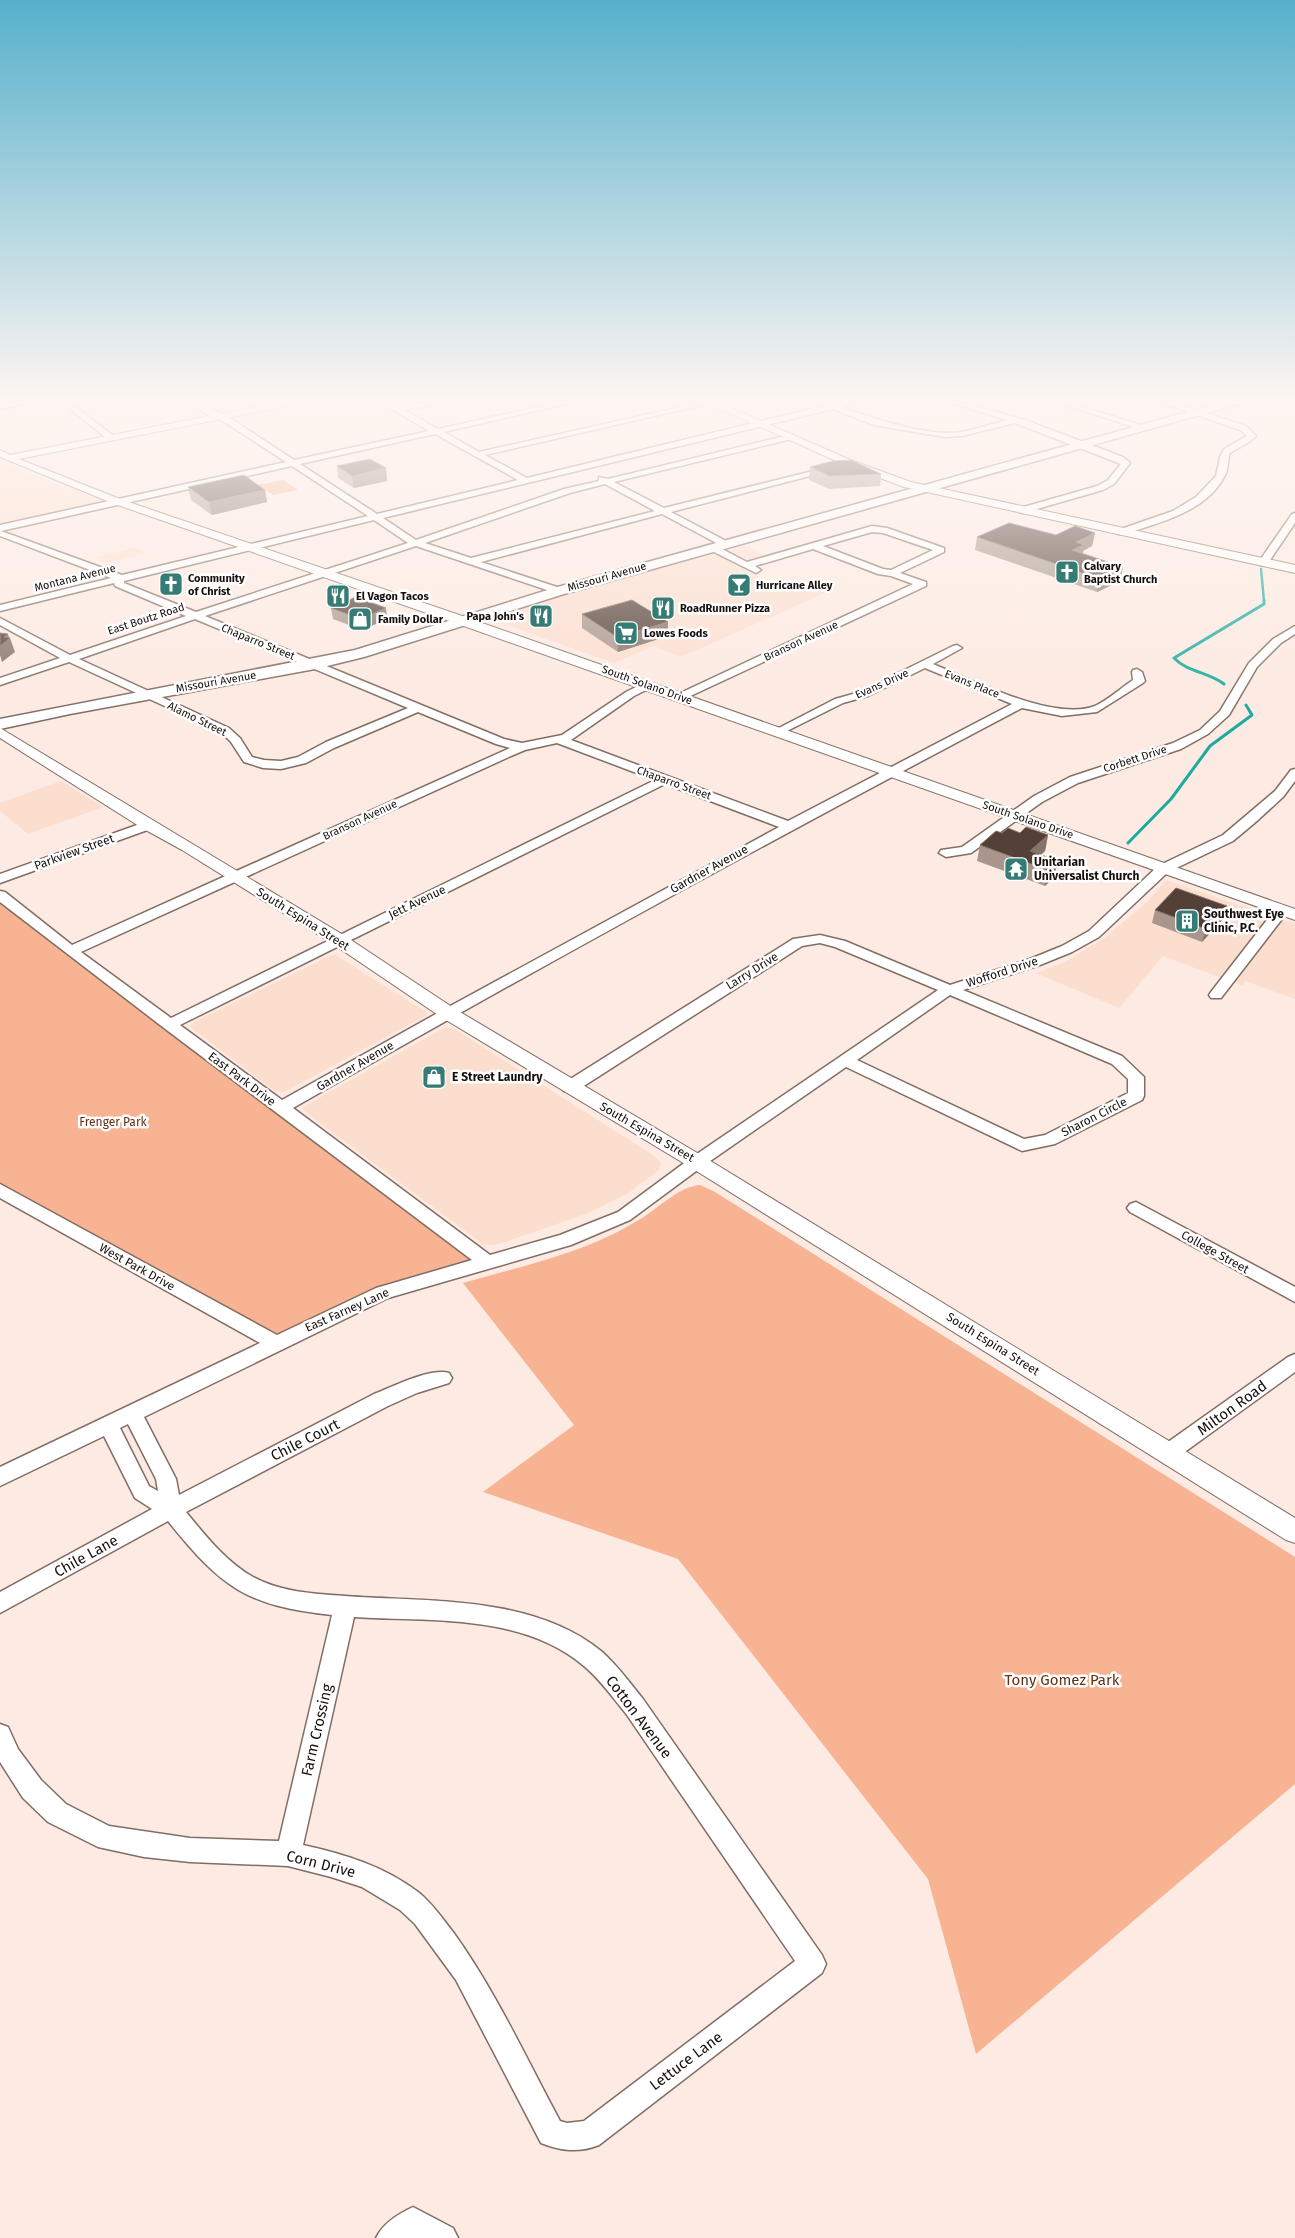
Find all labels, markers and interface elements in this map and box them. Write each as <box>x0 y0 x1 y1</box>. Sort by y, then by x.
church icon: Calvary Baptist Church <box>1054 559 1080 585</box>
street label: Missouri Avenue <box>566 560 648 594</box>
place label: Calvary Baptist Church <box>1084 560 1157 586</box>
street label: Montana Avenue <box>33 562 117 594</box>
church icon: Community of Christ <box>158 571 184 597</box>
place label: Community of Christ <box>188 572 245 598</box>
bar icon: Hurricane Alley <box>726 572 752 598</box>
place label: Hurricane Alley <box>756 579 833 592</box>
restaurant icon: El Vagon Tacos <box>325 583 351 609</box>
place label: El Vagon Tacos <box>356 590 429 603</box>
restaurant icon: RoadRunner Pizza <box>650 595 676 621</box>
street label: East Boutz Road <box>106 600 186 638</box>
place label: RoadRunner Pizza <box>680 602 770 615</box>
restaurant icon: Papa John's <box>528 603 554 629</box>
shop icon: Family Dollar <box>347 606 373 632</box>
place label: Papa John's <box>467 610 525 623</box>
place label: Family Dollar <box>378 613 444 626</box>
street label: Branson Avenue <box>762 618 840 664</box>
supermarket icon: Lowes Foods <box>613 620 639 646</box>
street label: Chaparro Street <box>219 621 297 663</box>
place label: Lowes Foods <box>644 627 708 640</box>
street label: South Solano Drive <box>600 663 694 707</box>
street label: Evans Drive <box>853 666 911 702</box>
street label: Evans Place <box>943 667 1001 701</box>
street label: Missouri Avenue <box>175 669 257 695</box>
street label: Alamo Street <box>165 699 229 739</box>
street label: Corbett Drive <box>1102 743 1168 775</box>
street label: Chaparro Street <box>635 764 713 802</box>
street label: Branson Avenue <box>321 797 399 843</box>
street label: South Solano Drive <box>981 798 1075 842</box>
street label: Parkview Street <box>32 831 116 873</box>
street label: Gardner Avenue <box>668 842 750 896</box>
place label: Unitarian Universalist Church <box>1034 855 1140 883</box>
temple icon: Unitarian Universalist Church <box>1003 856 1029 882</box>
street label: Jett Avenue <box>386 882 448 922</box>
street label: South Espina Street <box>254 885 353 954</box>
place label: Southwest Eye Clinic, P.C. <box>1204 907 1284 935</box>
building icon: Southwest Eye Clinic, P.C. <box>1174 908 1200 934</box>
street label: Larry Drive <box>723 949 781 993</box>
street label: Wofford Drive <box>964 954 1040 990</box>
street label: Gardner Avenue <box>314 1038 396 1094</box>
street label: East Park Drive <box>206 1049 278 1109</box>
shop icon: E Street Laundry <box>421 1064 447 1090</box>
place label: E Street Laundry <box>452 1070 543 1084</box>
street label: Sharon Circle <box>1059 1094 1129 1140</box>
street label: South Espina Street <box>597 1099 697 1165</box>
park label: Frenger Park <box>79 1115 148 1129</box>
street label: College Street <box>1179 1228 1252 1277</box>
street label: West Park Drive <box>97 1240 177 1294</box>
street label: East Farney Lane <box>303 1285 391 1335</box>
street label: South Espina Street <box>944 1310 1043 1379</box>
street label: Milton Road <box>1194 1377 1270 1439</box>
street label: Chile Court <box>268 1415 343 1465</box>
street label: Chile Lane <box>51 1531 121 1581</box>
park label: Tony Gomez Park <box>1005 1671 1120 1689</box>
street label: Cotton Avenue <box>602 1672 676 1762</box>
street label: Farm Crossing <box>298 1682 336 1778</box>
street label: Corn Drive <box>285 1847 357 1881</box>
street label: Lettuce Lane <box>646 2028 726 2094</box>

